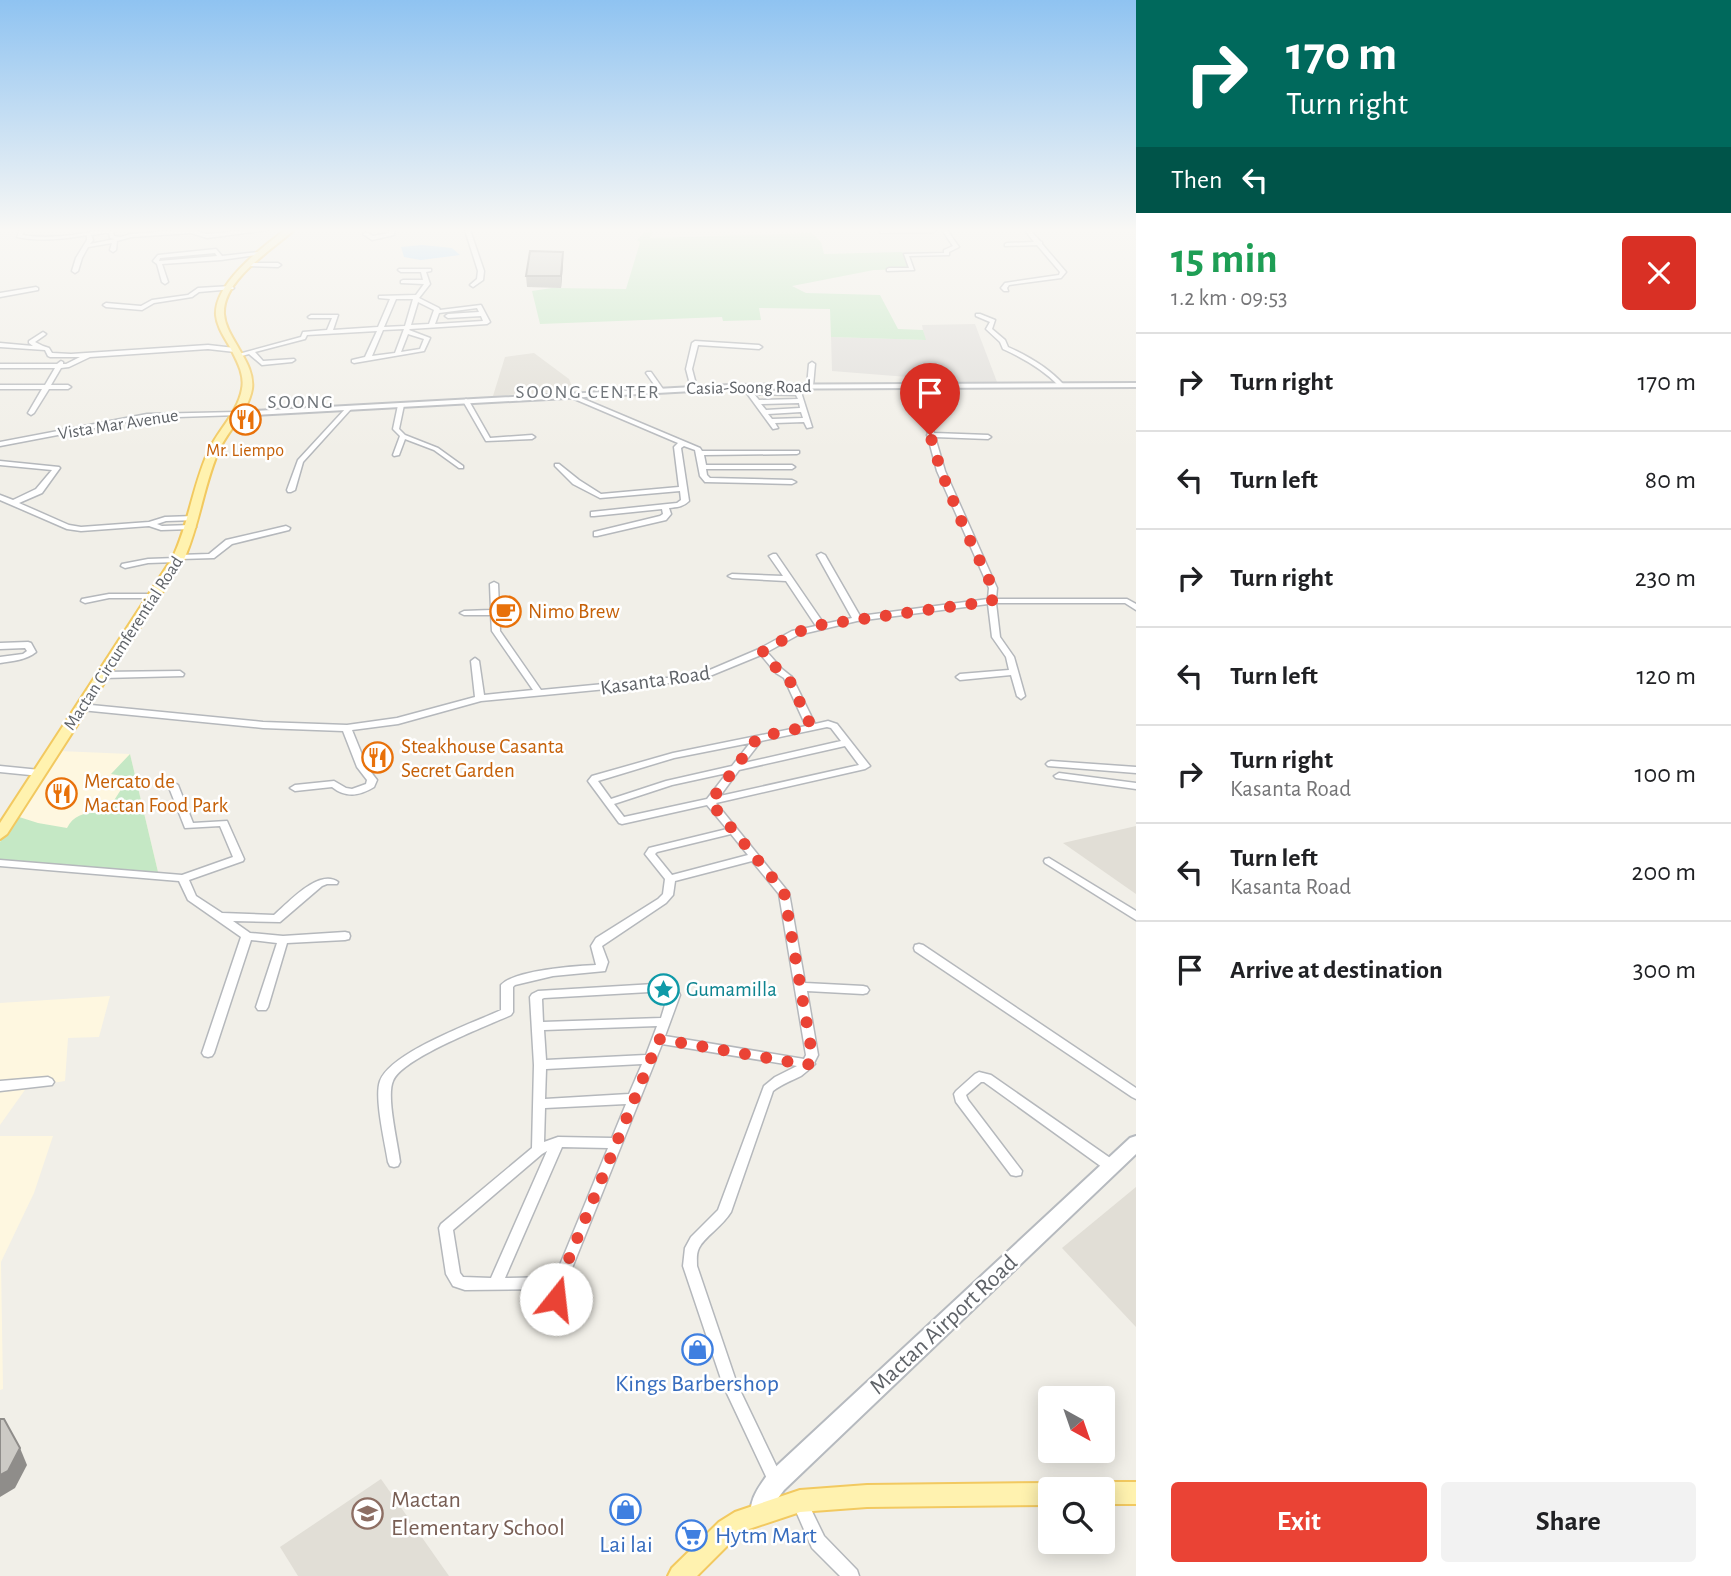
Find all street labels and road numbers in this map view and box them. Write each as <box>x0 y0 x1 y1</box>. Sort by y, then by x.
street label: Casia-Soong Road <box>686 378 812 398</box>
street label: Vista Mar Avenue <box>57 407 180 443</box>
street label: Mactan Circumferential Road <box>61 553 187 734</box>
street label: Kasanta Road <box>599 662 711 699</box>
street label: Mactan Airport Road <box>865 1250 1022 1399</box>

